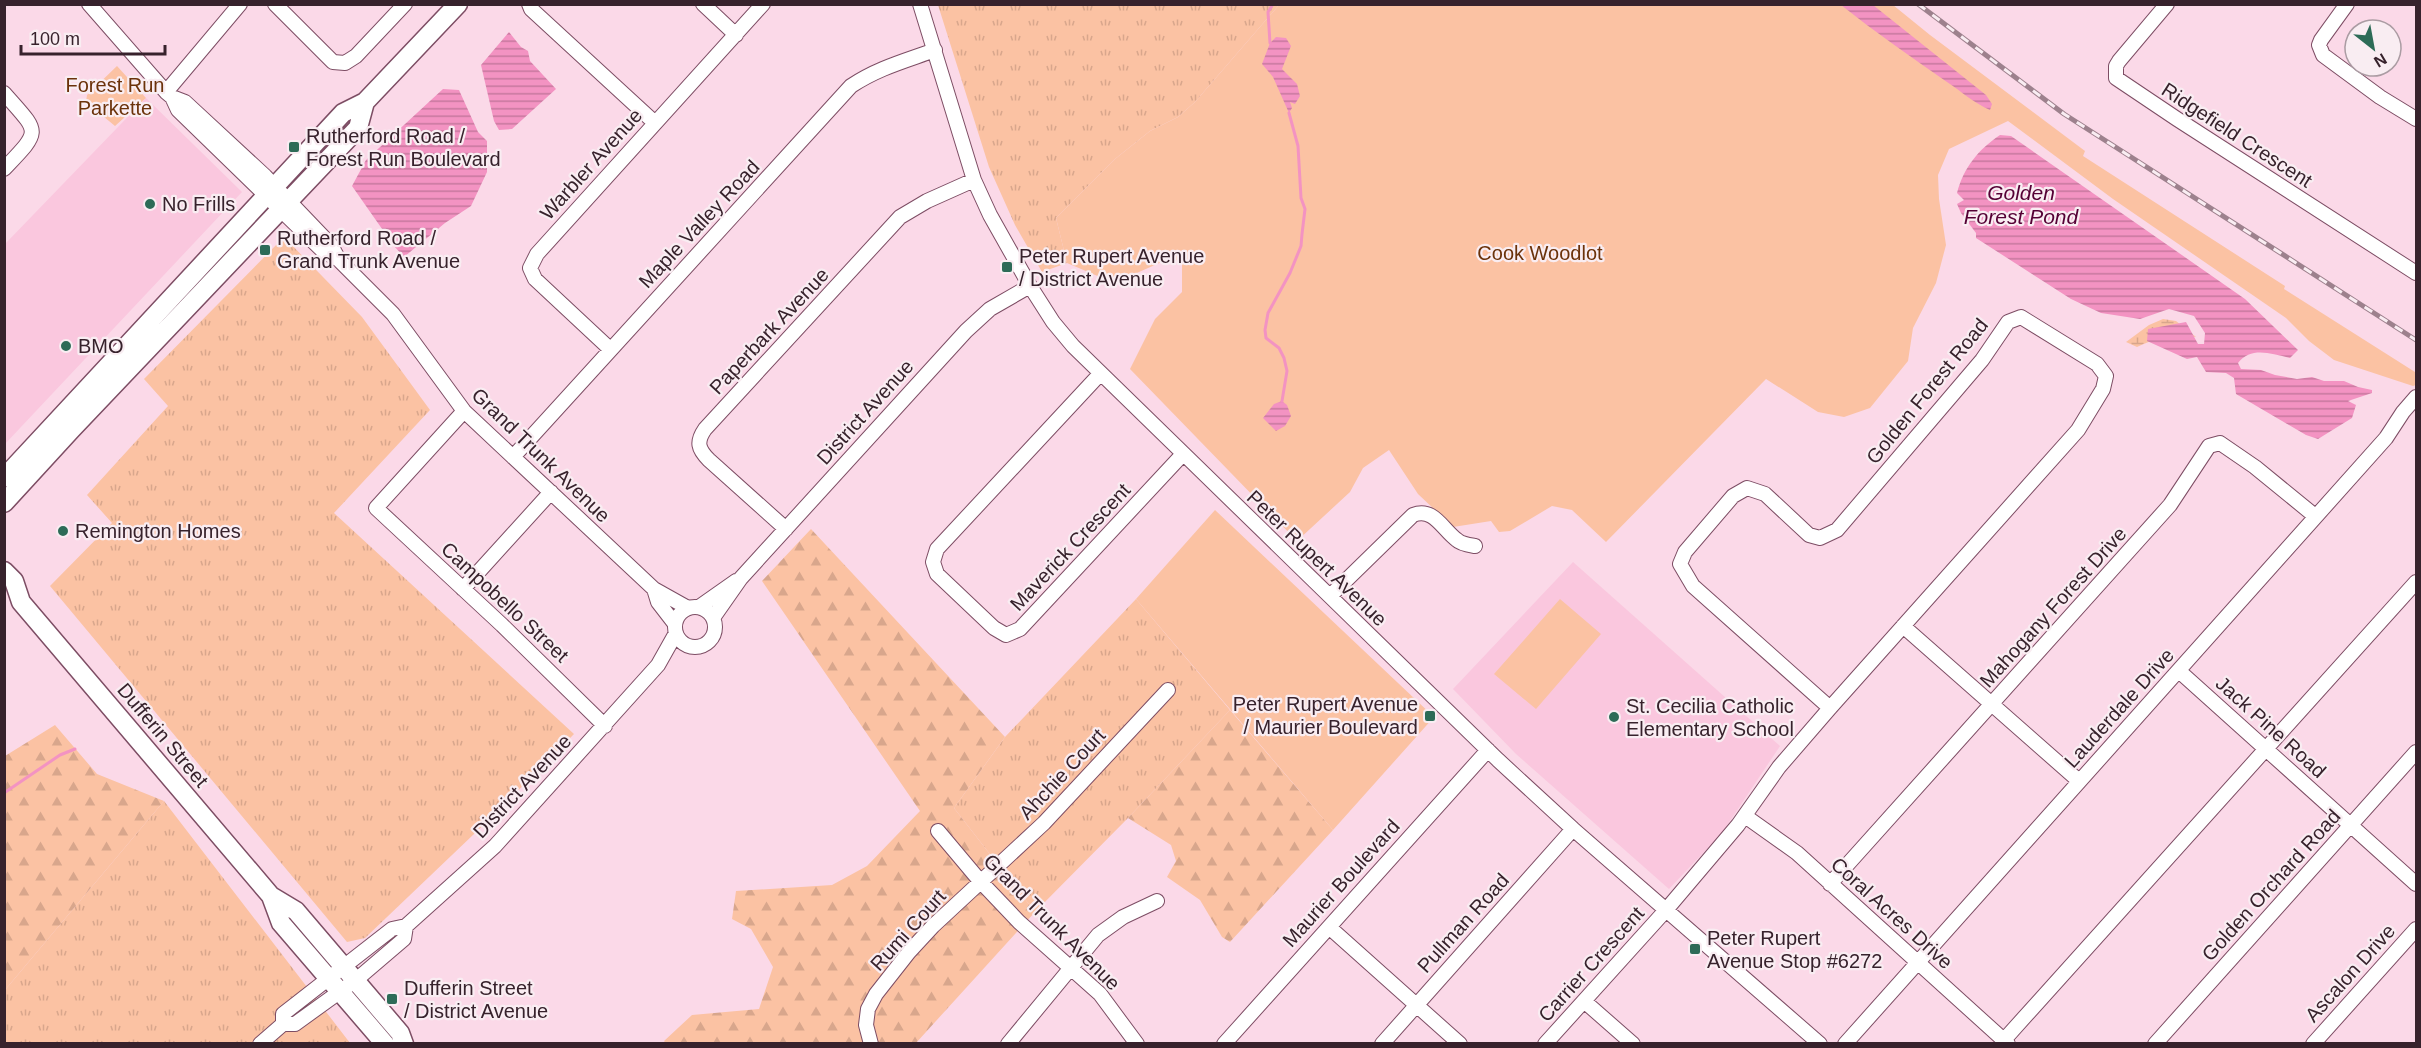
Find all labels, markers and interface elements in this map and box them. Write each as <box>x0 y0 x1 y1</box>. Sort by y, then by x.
scale bar <box>21 18 165 56</box>
north arrow <box>2343 18 2403 78</box>
text: 100 m <box>30 29 80 49</box>
text: N <box>2371 50 2390 71</box>
park label: Forest Run Parkette <box>66 74 164 119</box>
street label: Ridgefield Crescent <box>2158 78 2317 192</box>
street label: Warbler Avenue <box>536 104 646 224</box>
place label: Rutherford Road / Forest Run Boulevard <box>306 125 501 170</box>
marker: Rutherford Road / Forest Run Boulevard <box>287 140 301 154</box>
street label: Maple Valley Road <box>634 156 764 292</box>
water label: Golden Forest Pond <box>1964 181 2080 228</box>
place label: No Frills <box>162 193 235 215</box>
marker: No Frills <box>143 197 157 211</box>
place label: Rutherford Road / Grand Trunk Avenue <box>277 227 460 272</box>
park label: Cook Woodlot <box>1477 242 1603 264</box>
marker: Rutherford Road / Grand Trunk Avenue <box>258 243 272 257</box>
place label: Peter Rupert Avenue / District Avenue <box>1019 245 1204 290</box>
marker: Peter Rupert Avenue / District Avenue <box>1000 260 1014 274</box>
street label: Paperbark Avenue <box>705 263 833 399</box>
street label: Golden Forest Road <box>1862 314 1992 468</box>
place label: BMO <box>78 335 124 357</box>
marker: BMO <box>59 339 73 353</box>
street label: District Avenue <box>812 355 918 469</box>
street label: Grand Trunk Avenue <box>468 383 614 527</box>
street label: Maverick Crescent <box>1005 479 1135 615</box>
street label: Peter Rupert Avenue <box>1243 486 1391 630</box>
place label: Remington Homes <box>75 520 241 542</box>
street label: Mahogany Forest Drive <box>1975 522 2131 692</box>
marker: Remington Homes <box>56 524 70 538</box>
street label: Campobello Street <box>437 537 573 667</box>
street label: Lauderdale Drive <box>2060 644 2178 772</box>
street label: Jack Pine Road <box>2212 672 2330 782</box>
street label: Dufferin Street <box>113 679 213 792</box>
place label: Peter Rupert Avenue / Maurier Boulevard <box>1233 693 1418 738</box>
place label: St. Cecilia Catholic Elementary School <box>1626 695 1794 740</box>
marker: Peter Rupert Avenue / Maurier Boulevard <box>1423 709 1437 723</box>
marker: St. Cecilia Catholic Elementary School <box>1607 710 1621 724</box>
street label: Ahchie Court <box>1015 724 1110 824</box>
street label: District Avenue <box>469 730 575 842</box>
street label: Golden Orchard Road <box>2197 805 2345 965</box>
street label: Maurier Boulevard <box>1278 815 1404 951</box>
street label: Grand Trunk Avenue <box>979 849 1125 995</box>
street label: Coral Acres Drive <box>1827 853 1957 973</box>
street label: Pullman Road <box>1413 869 1513 977</box>
street label: Rumi Court <box>866 885 950 975</box>
street label: Carrier Crescent <box>1534 902 1649 1026</box>
street label: Ascalon Drive <box>2301 920 2399 1026</box>
place label: Peter Rupert Avenue Stop #6272 <box>1707 927 1882 972</box>
marker: Peter Rupert Avenue Stop #6272 <box>1688 942 1702 956</box>
place label: Dufferin Street / District Avenue <box>404 977 548 1022</box>
marker: Dufferin Street / District Avenue <box>385 992 399 1006</box>

